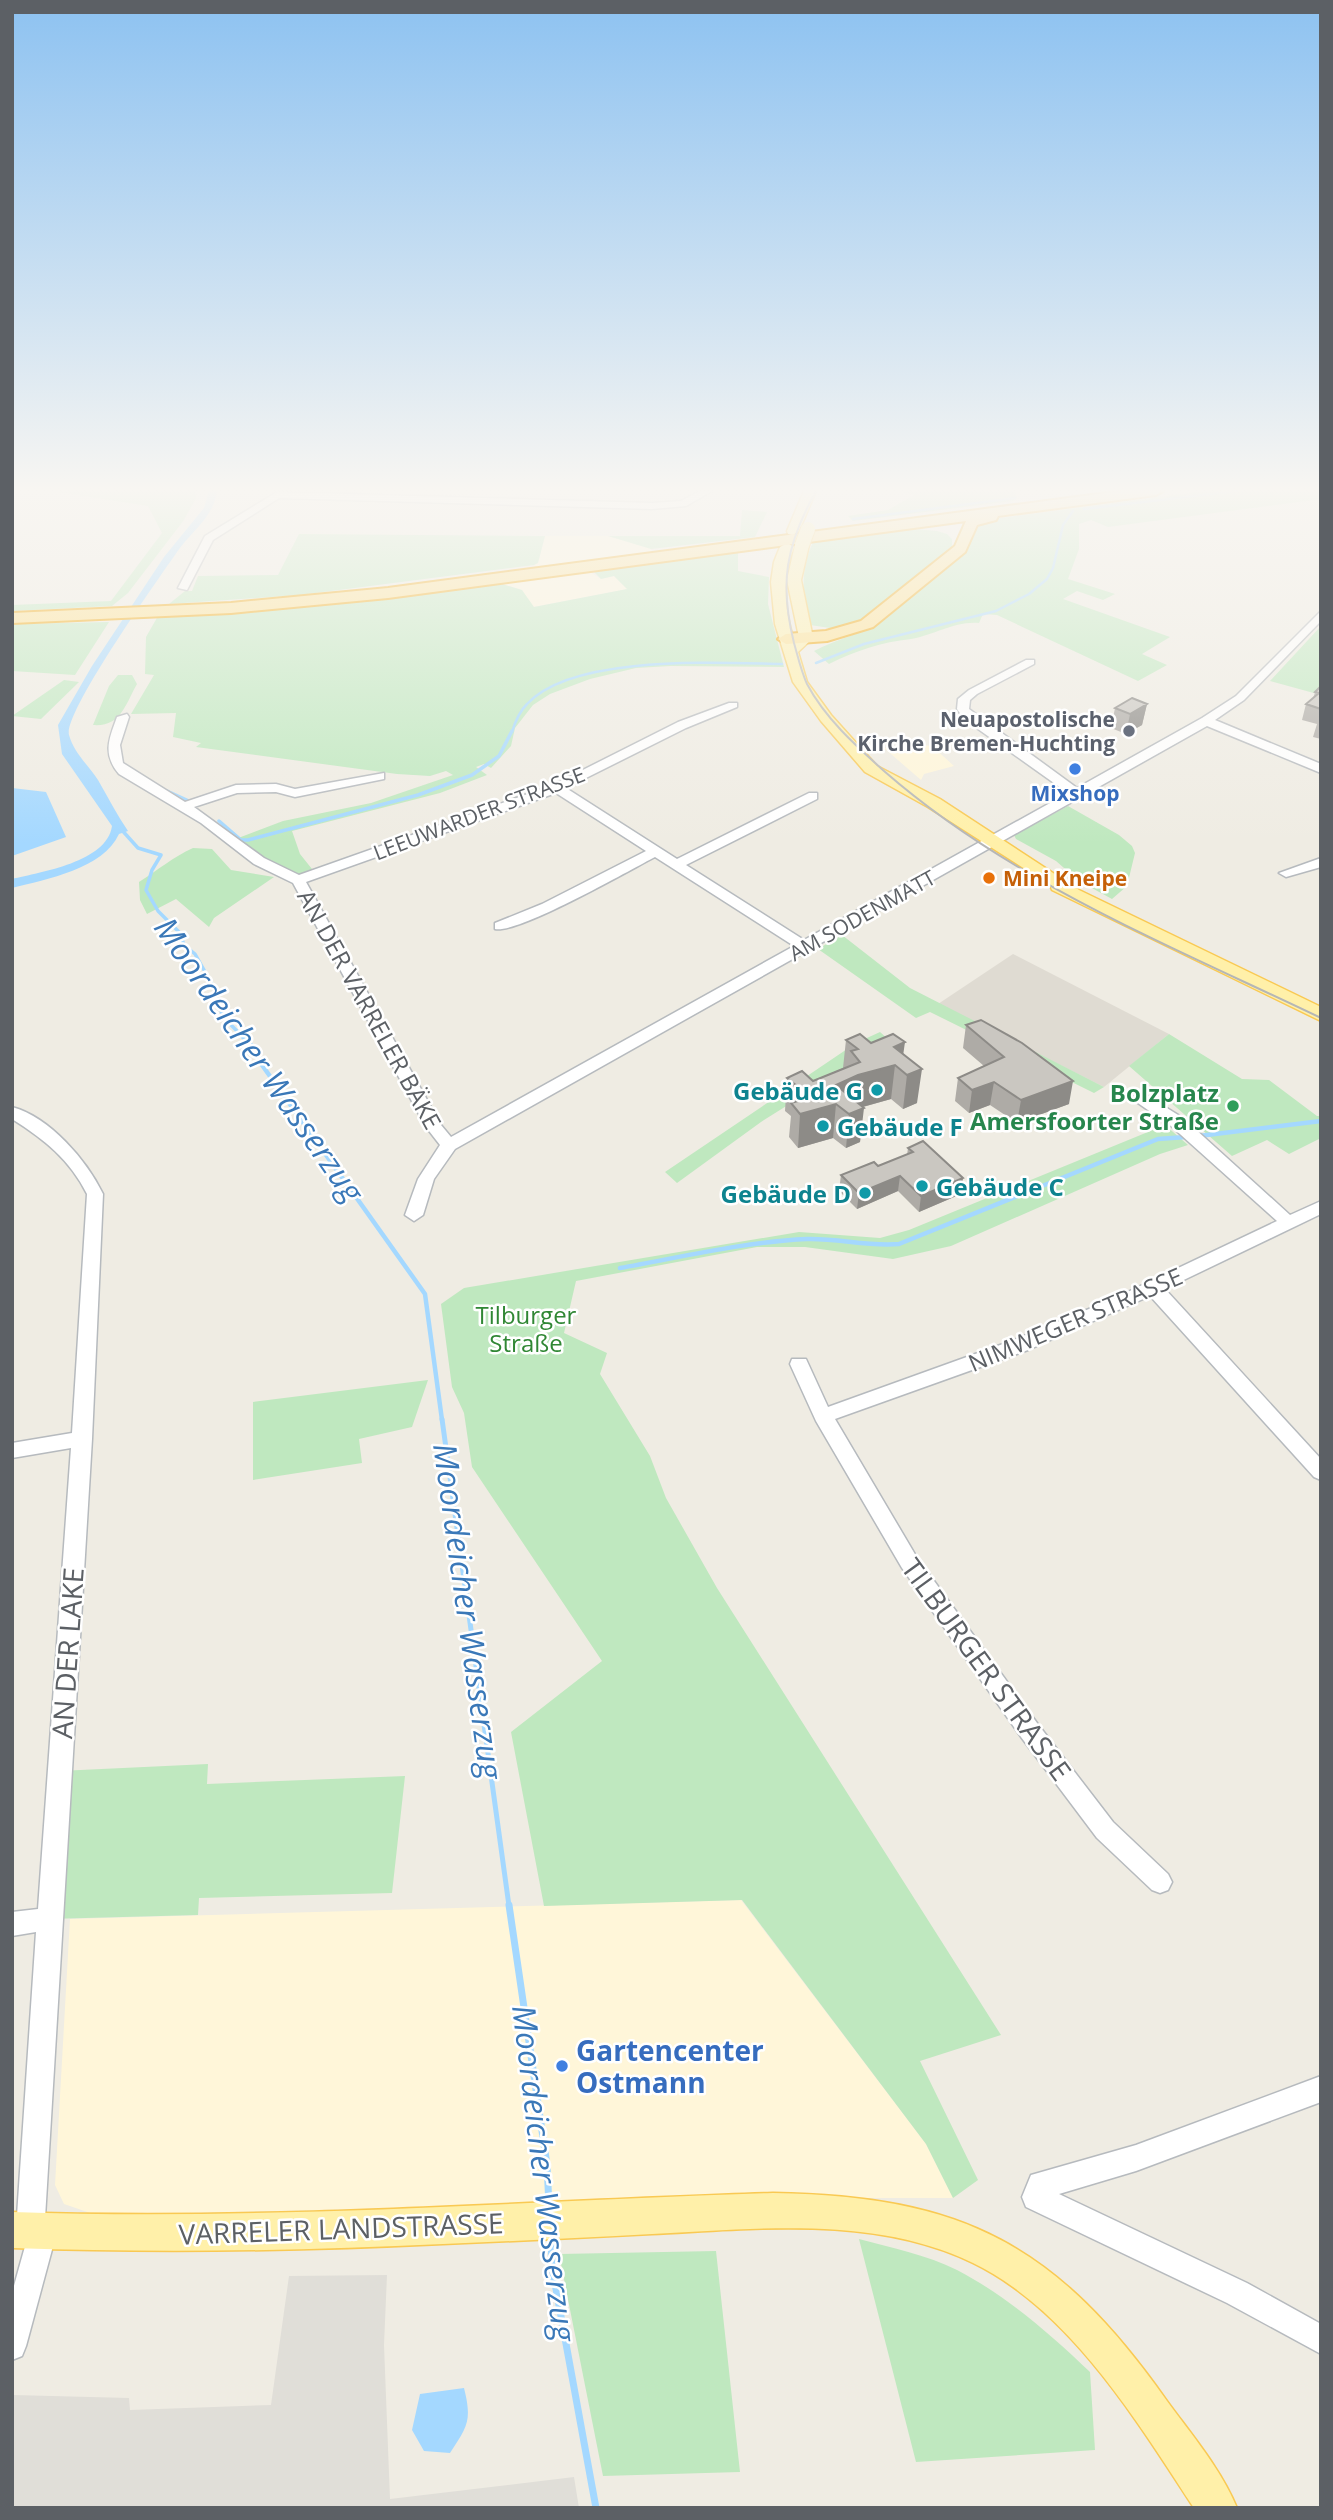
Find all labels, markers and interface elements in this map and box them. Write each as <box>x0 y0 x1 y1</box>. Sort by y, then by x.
place label: Neuapostolische Kirche Bremen-Huchting <box>857 705 1115 757</box>
marker: Neuapostolische Kirche Bremen-Huchting <box>1121 723 1137 739</box>
street label: LEEUWARDER STRASSE <box>369 760 589 866</box>
marker: Mixshop <box>1067 761 1083 777</box>
place label: Mixshop <box>1031 779 1119 807</box>
street label: AM SODENMATT <box>784 863 941 967</box>
place label: Mini Kneipe <box>1003 864 1127 892</box>
marker: Mini Kneipe <box>981 870 997 886</box>
street label: AN DER VARRELER BÄKE <box>290 883 450 1135</box>
water label: Moordeicher Wasserzug <box>145 908 376 1211</box>
place label: Gebäude G <box>733 1074 863 1107</box>
place label: Bolzplatz Amersfoorter Straße <box>970 1076 1219 1137</box>
marker: Gebäude G <box>869 1082 885 1098</box>
marker: Bolzplatz Amersfoorter Straße <box>1225 1098 1241 1114</box>
place label: Gebäude F <box>837 1110 963 1143</box>
marker: Gebäude F <box>815 1118 831 1134</box>
place label: Gebäude C <box>936 1170 1064 1203</box>
place label: Gebäude D <box>721 1177 851 1210</box>
marker: Gebäude C <box>914 1178 930 1194</box>
marker: Gebäude D <box>857 1185 873 1201</box>
street label: NIMWEGER STRASSE <box>963 1259 1187 1379</box>
park label: Tilburger Straße <box>476 1298 577 1359</box>
water label: Moordeicher Wasserzug <box>424 1440 514 1783</box>
street label: TILBURGER STRASSE <box>893 1550 1081 1788</box>
street label: AN DER LAKE <box>42 1566 92 1740</box>
water label: Moordeicher Wasserzug <box>503 2002 587 2345</box>
place label: Gartencenter Ostmann <box>576 2031 764 2101</box>
marker: Gartencenter Ostmann <box>554 2058 570 2074</box>
street label: VARRELER LANDSTRASSE <box>178 2203 504 2253</box>

